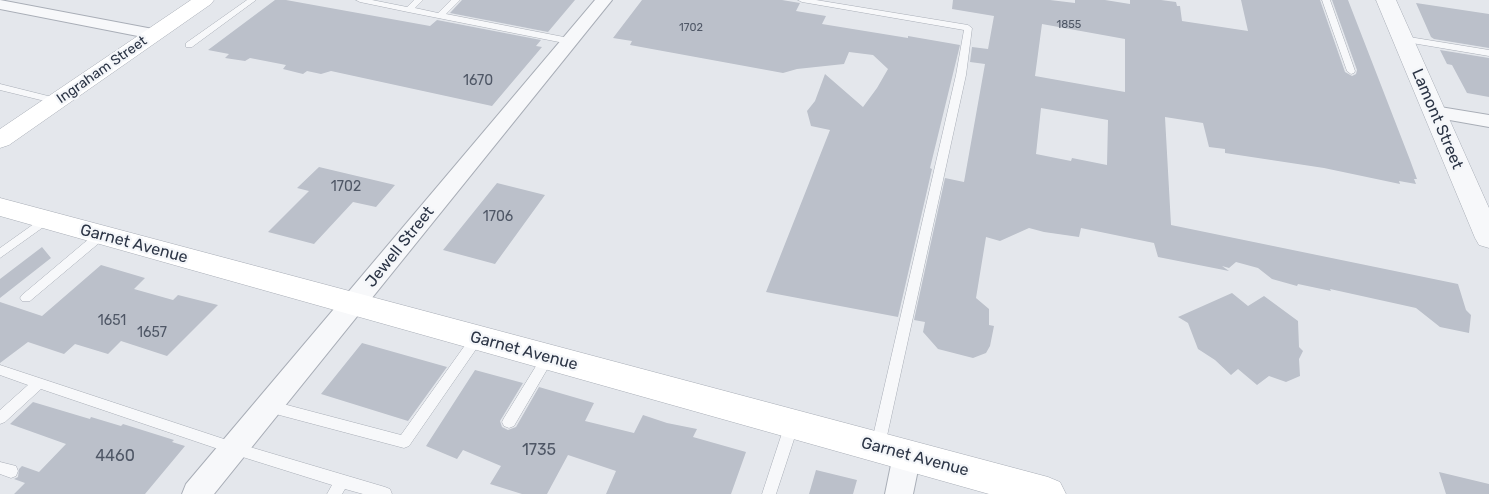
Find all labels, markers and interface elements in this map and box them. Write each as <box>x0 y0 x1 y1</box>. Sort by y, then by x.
house number: 1855 <box>1057 18 1081 32</box>
house number: 1702 <box>679 21 703 35</box>
street label: Ingraham Street <box>54 33 150 107</box>
street label: Lamont Street <box>1407 66 1467 172</box>
house number: 1670 <box>463 73 493 89</box>
house number: 1702 <box>331 179 361 195</box>
street label: Jewell Street <box>362 203 438 291</box>
house number: 1706 <box>483 209 513 225</box>
street label: Garnet Avenue <box>78 220 190 268</box>
house number: 1651 <box>98 313 126 329</box>
house number: 1657 <box>137 325 167 341</box>
street label: Garnet Avenue <box>468 327 580 375</box>
street label: Garnet Avenue <box>859 433 971 481</box>
house number: 1735 <box>522 440 556 460</box>
house number: 4460 <box>95 446 135 466</box>

